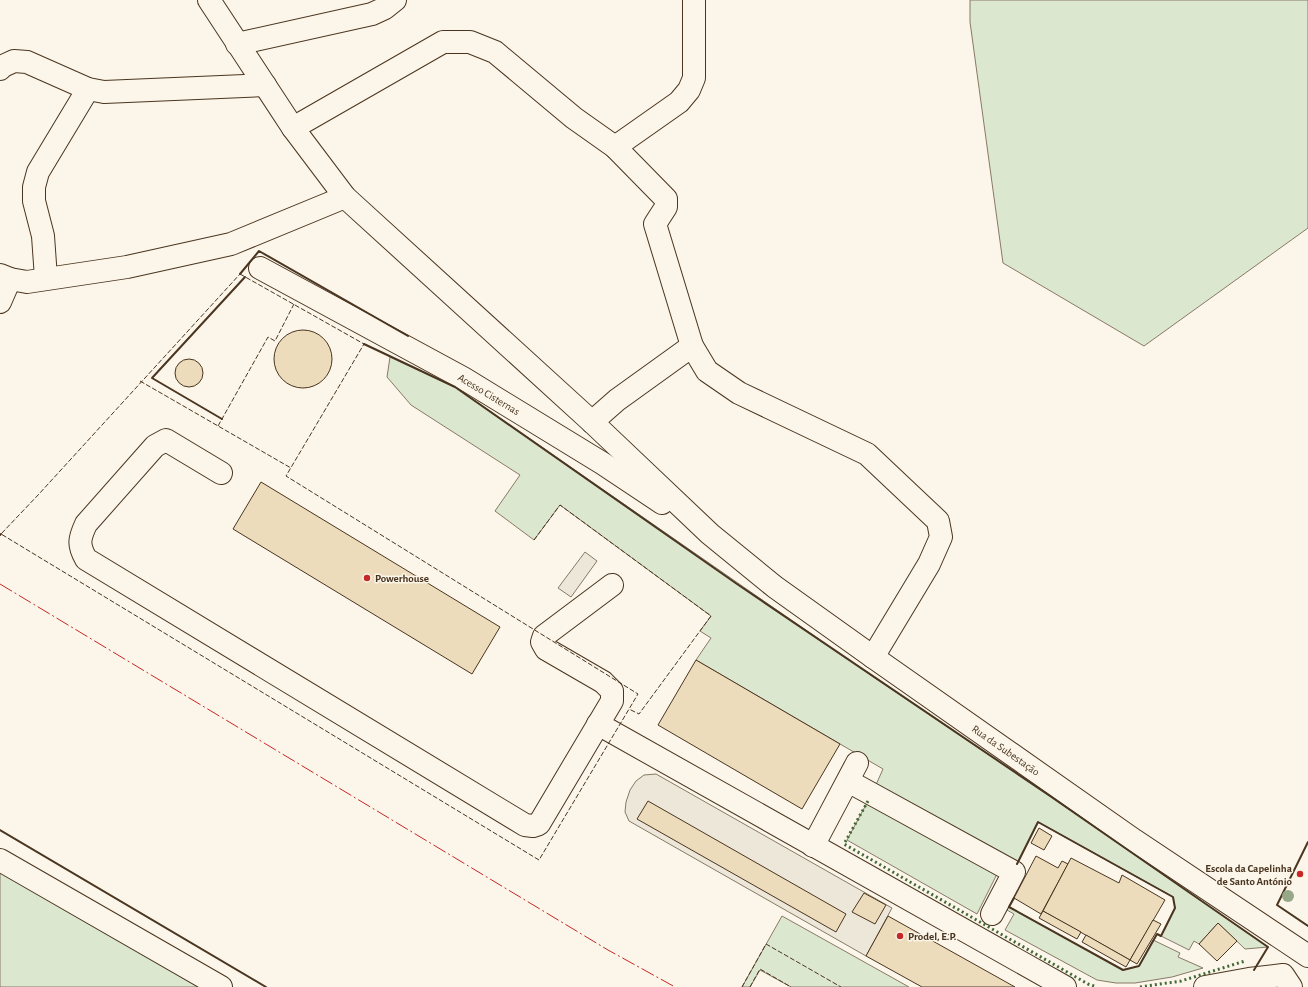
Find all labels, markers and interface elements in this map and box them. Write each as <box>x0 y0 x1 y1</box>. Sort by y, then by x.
street label: Acesso Cisternas <box>456 372 522 417</box>
marker: Powerhouse <box>362 573 372 583</box>
place label: Powerhouse <box>375 573 429 584</box>
street label: Rua da Subestação <box>970 723 1042 778</box>
place label: Escola da Capelinha de Santo António <box>1205 863 1293 887</box>
marker: Escola da Capelinha de Santo António <box>1295 869 1305 879</box>
marker: Prodel, E.P. <box>895 931 905 941</box>
place label: Prodel, E.P. <box>908 931 957 942</box>

